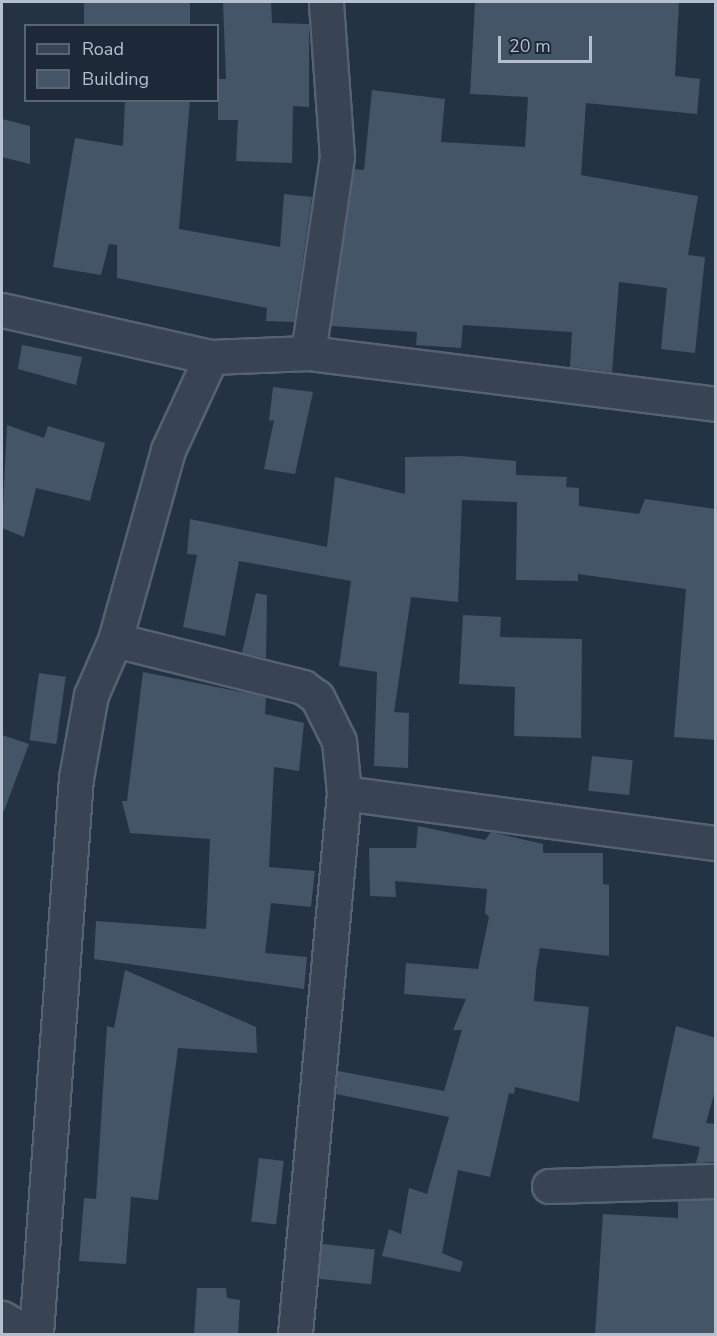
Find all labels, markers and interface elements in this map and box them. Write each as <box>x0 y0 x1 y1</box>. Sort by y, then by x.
legend <box>24 24 219 102</box>
scale bar <box>501 24 596 62</box>
text: 20 m <box>509 34 551 58</box>
text: Road <box>82 37 124 61</box>
text: Building <box>82 67 149 91</box>

